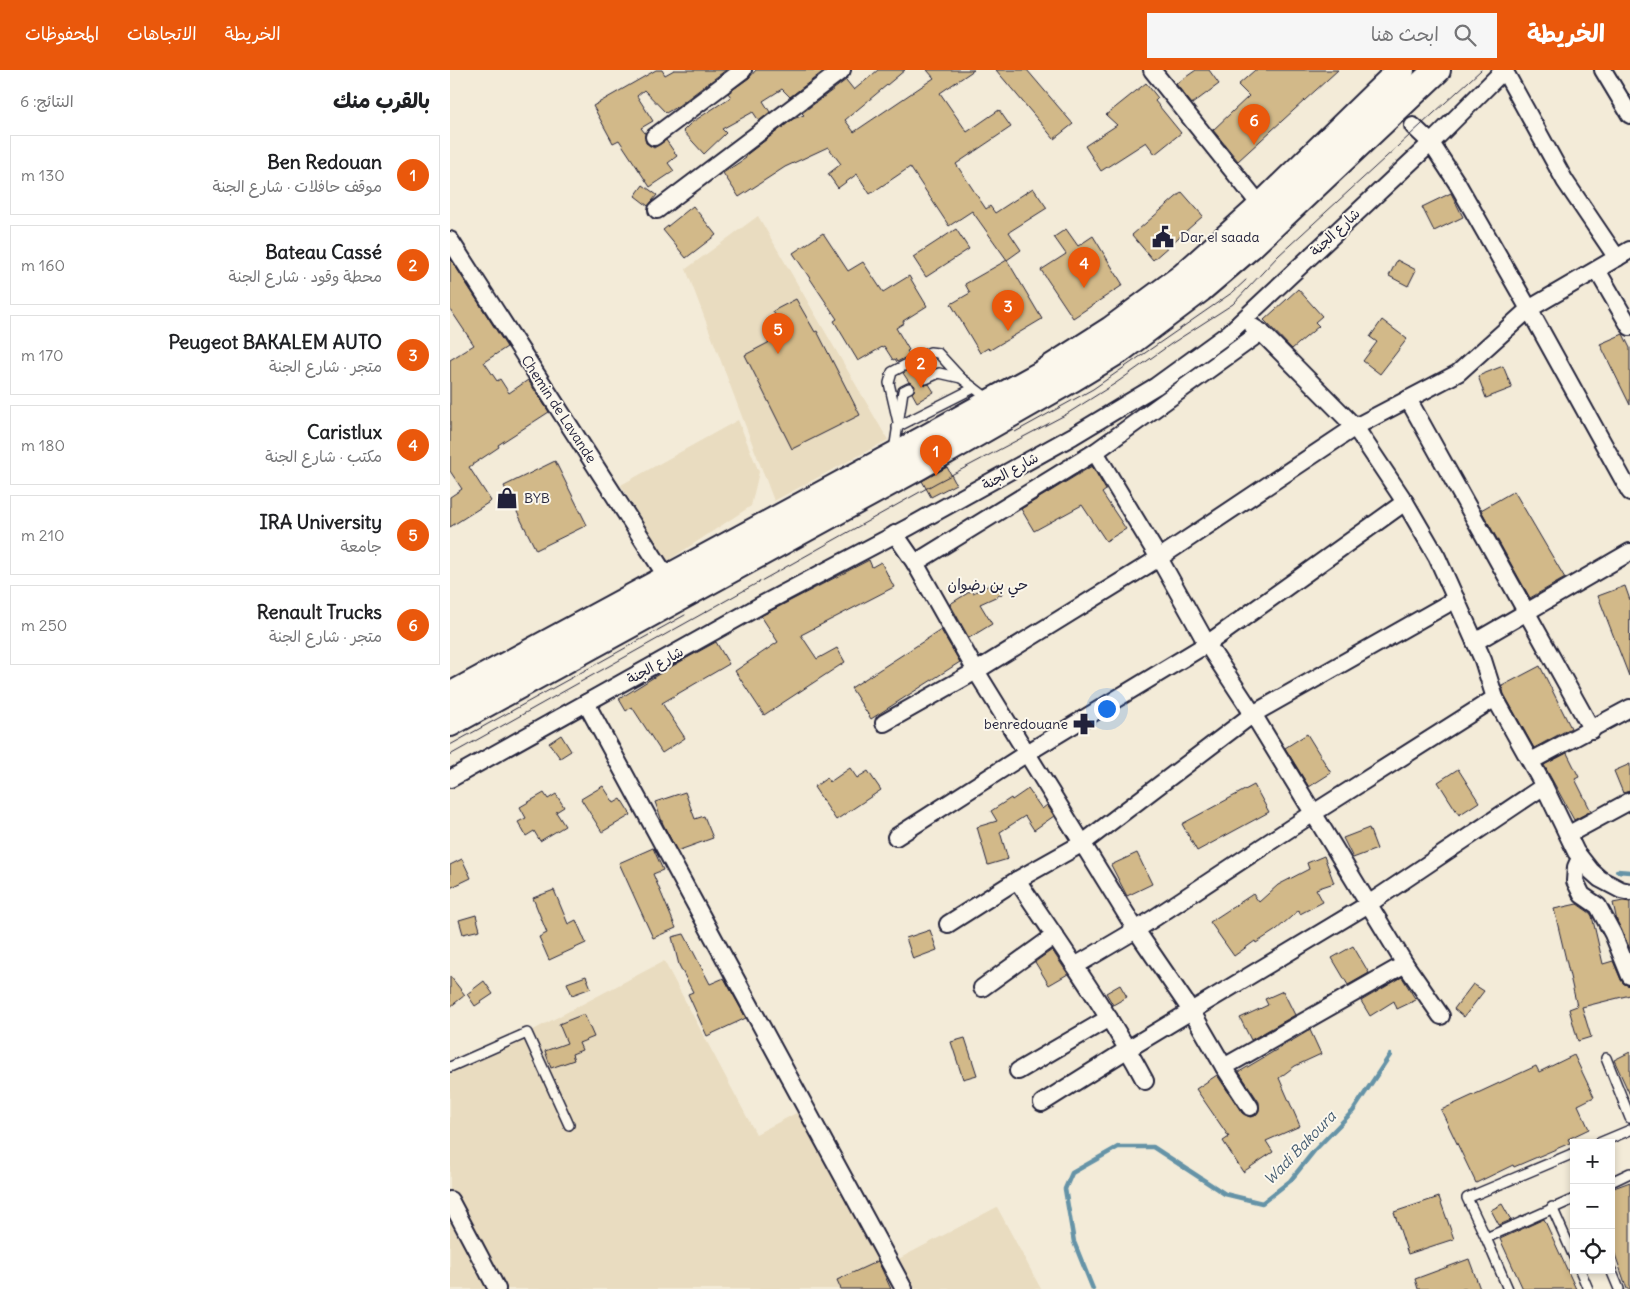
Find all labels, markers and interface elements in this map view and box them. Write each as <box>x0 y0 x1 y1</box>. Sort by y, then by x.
search box <box>1147 13 1497 58</box>
text: الخريطة <box>1527 18 1605 48</box>
icon: search <box>1451 21 1479 49</box>
text: المحفوظات <box>25 22 99 45</box>
text: الاتجاهات <box>127 22 197 45</box>
text: الخريطة <box>225 22 281 45</box>
text: ابحث هنا <box>1371 22 1439 46</box>
text: بالقرب منك <box>333 87 430 114</box>
text: النتائج: 6 <box>20 91 74 111</box>
pin: 6 <box>1238 104 1270 145</box>
text: Ben Redouan <box>267 150 382 174</box>
text: 130 m <box>21 165 65 185</box>
text: 1 <box>410 165 416 185</box>
text: موقف حافلات · شارع الجنة <box>213 176 382 196</box>
street label: شارع الجنة <box>1306 204 1364 260</box>
public building icon: Dar el saada <box>1150 224 1176 250</box>
place label: Dar el saada <box>1180 228 1259 246</box>
text: Bateau Cassé <box>265 240 382 264</box>
pin: 4 <box>1068 247 1100 288</box>
text: 160 m <box>21 255 65 275</box>
text: 2 <box>409 255 417 275</box>
text: محطة وقود · شارع الجنة <box>229 266 382 286</box>
pin: 3 <box>992 290 1024 331</box>
pin: 5 <box>762 313 794 354</box>
text: Peugeot BAKALEM AUTO <box>168 330 382 354</box>
text: 170 m <box>21 345 64 365</box>
text: 3 <box>408 345 418 365</box>
pin: 2 <box>905 347 937 388</box>
street label: Chemin de Lavande <box>517 352 601 466</box>
text: متجر · شارع الجنة <box>269 356 382 376</box>
text: Caristlux <box>307 420 382 444</box>
text: 180 m <box>21 435 65 455</box>
text: 4 <box>408 435 418 455</box>
pin: 1 <box>920 435 952 476</box>
text: مكتب · شارع الجنة <box>265 446 382 466</box>
street label: شارع الجنة <box>979 448 1042 495</box>
shop icon: BYB <box>494 485 520 511</box>
place label: BYB <box>524 489 550 507</box>
text: IRA University <box>260 510 382 534</box>
text: 210 m <box>21 525 65 545</box>
text: 5 <box>408 525 418 545</box>
text: جامعة <box>340 536 382 556</box>
district label: حي بن رضوان <box>948 575 1028 598</box>
text: Renault Trucks <box>257 600 382 624</box>
text: 250 m <box>21 615 67 635</box>
text: 6 <box>408 615 418 635</box>
text: متجر · شارع الجنة <box>269 626 382 646</box>
street label: شارع الجنة <box>624 642 687 689</box>
your location <box>1094 696 1120 722</box>
pharmacy icon: benredouane <box>1071 711 1097 737</box>
place label: benredouane <box>984 715 1068 733</box>
water label: Wadi Bakoura <box>1260 1106 1340 1188</box>
map controls <box>1570 1139 1615 1274</box>
button: + <box>1570 1139 1615 1184</box>
button: − <box>1570 1184 1615 1229</box>
button: locate <box>1570 1229 1615 1274</box>

